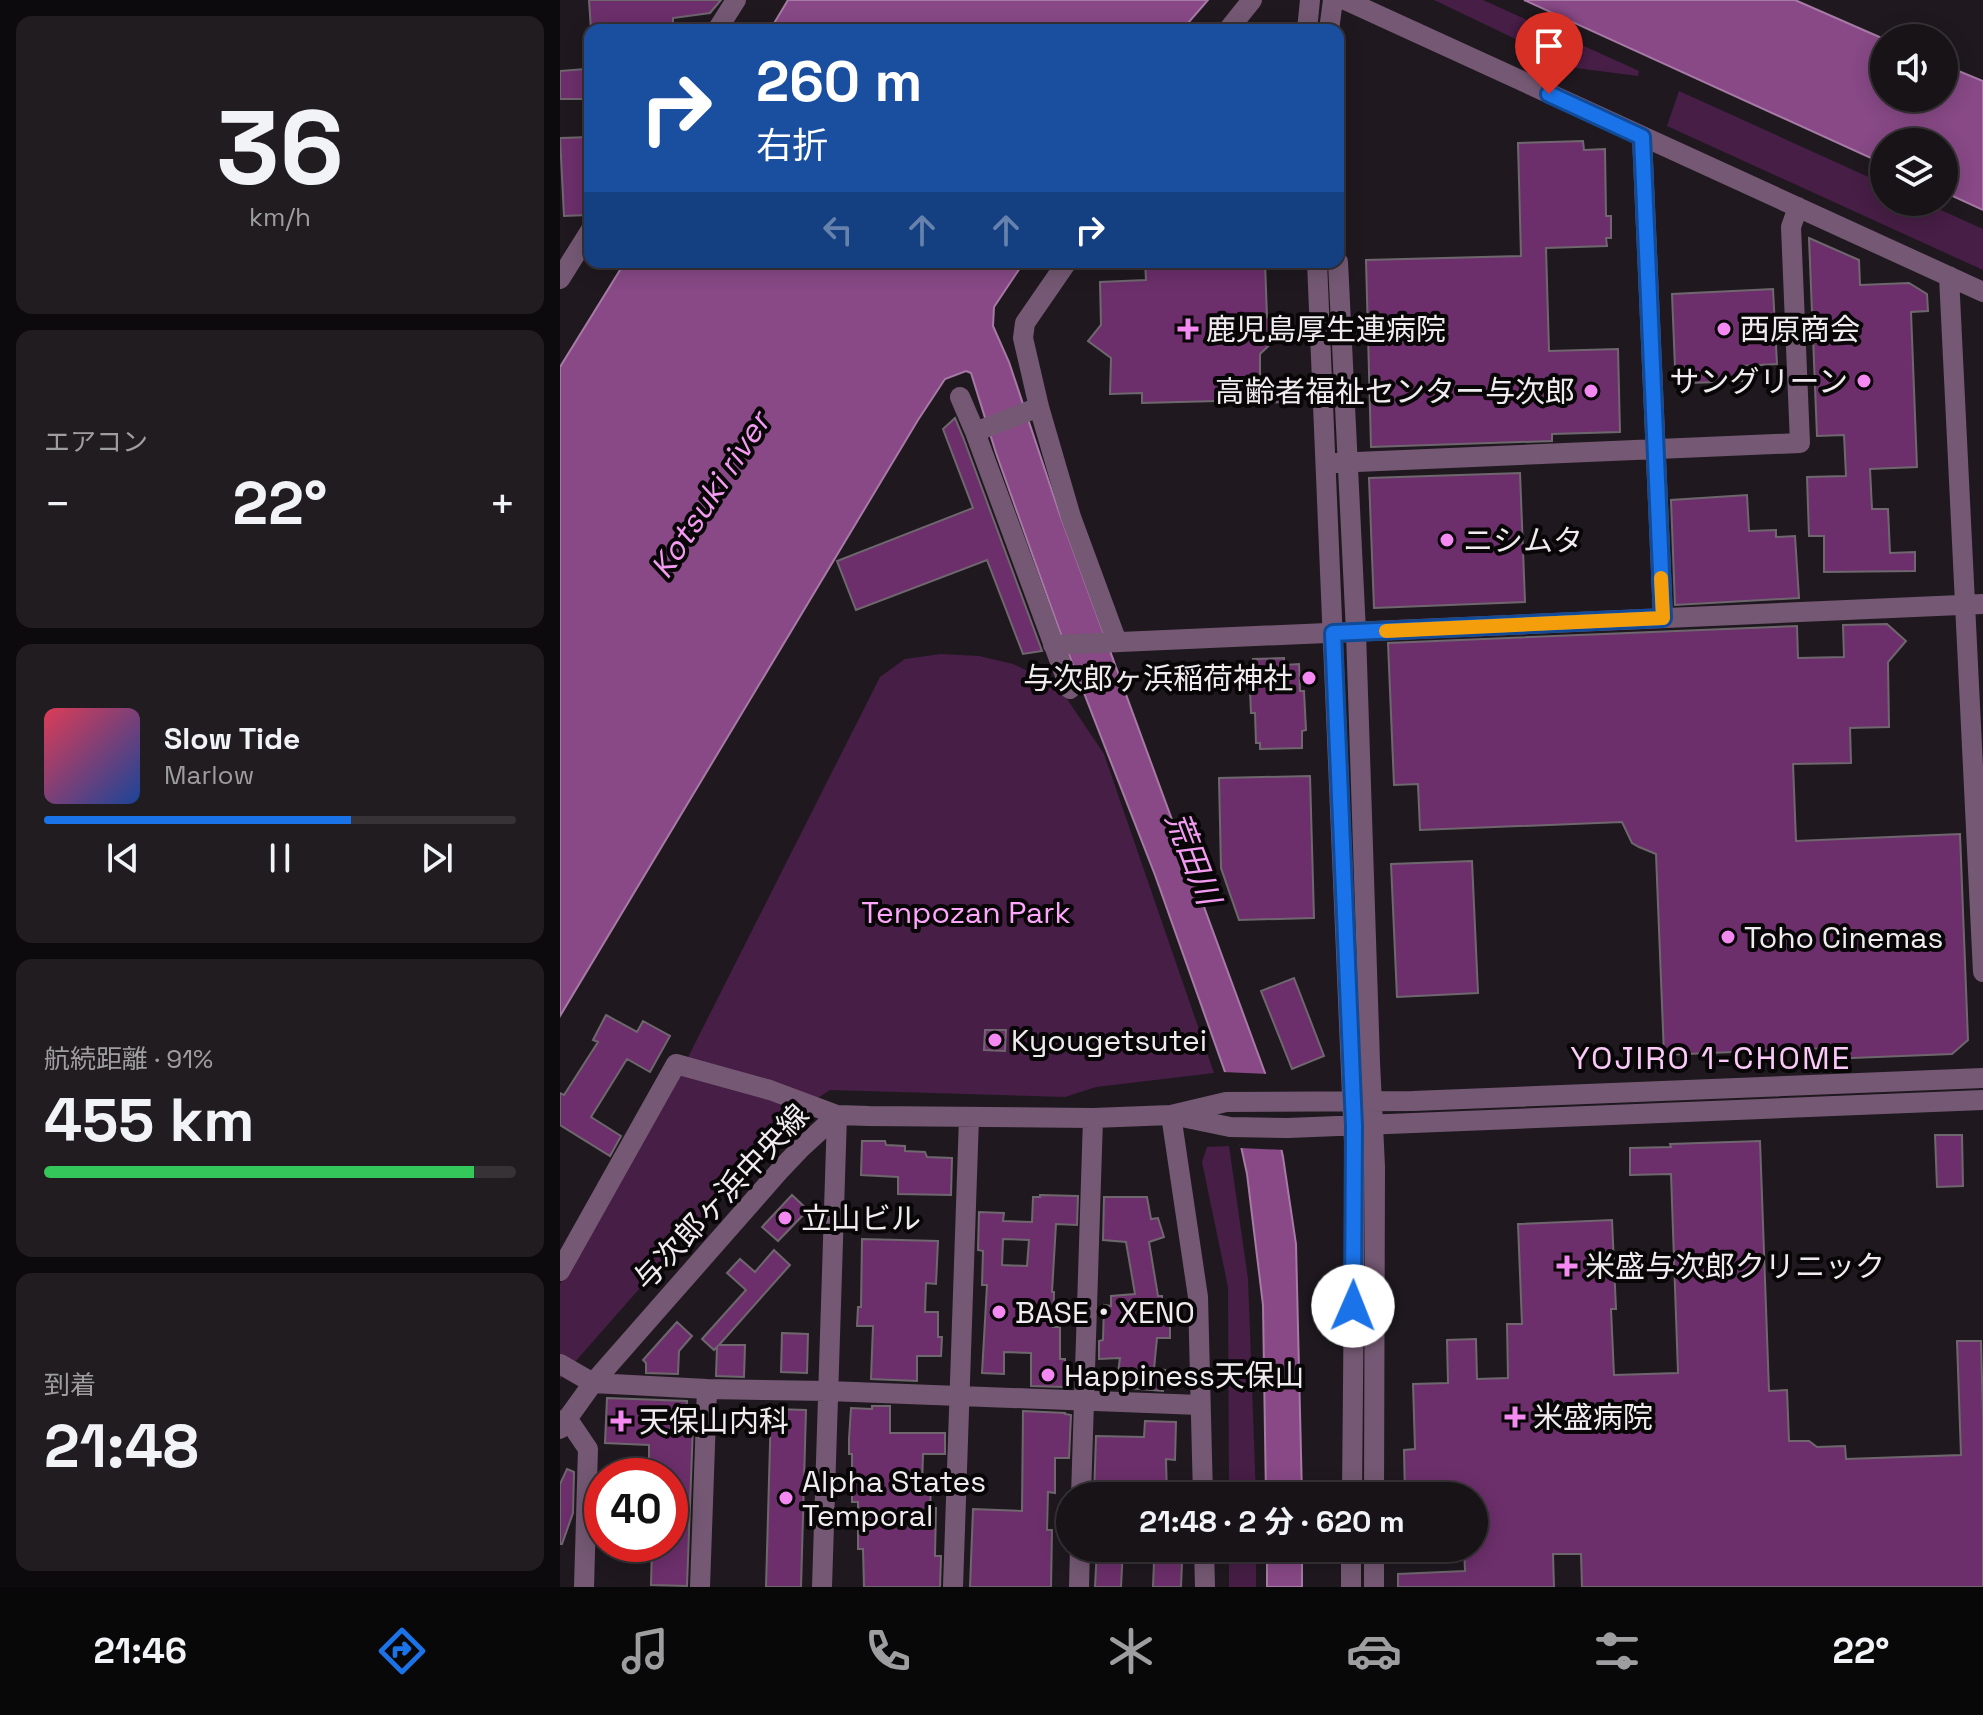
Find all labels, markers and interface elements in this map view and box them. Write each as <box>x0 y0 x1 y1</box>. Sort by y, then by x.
pin <box>1515 12 1583 94</box>
icon: arrive <box>1527 24 1571 68</box>
map controls <box>1870 24 1958 216</box>
button: sound <box>1870 24 1958 112</box>
text: 260 m <box>756 46 922 117</box>
icon: right <box>624 56 728 160</box>
text: 36 <box>216 82 344 214</box>
text: 右折 <box>756 123 828 169</box>
button: layers <box>1870 128 1958 216</box>
text: km/h <box>249 200 311 234</box>
icon: left <box>816 208 860 252</box>
icon: ahead <box>900 208 944 252</box>
icon: ahead <box>984 208 1028 252</box>
icon: right <box>1068 208 1112 252</box>
place label: 鹿児島厚生連病院 <box>1206 310 1446 349</box>
place label: 西原商会 <box>1740 310 1860 349</box>
marker: 鹿児島厚生連病院 <box>1177 318 1199 340</box>
marker: 西原商会 <box>1715 320 1733 338</box>
place label: サングリーン <box>1670 362 1848 401</box>
place label: 高齢者福祉センター与次郎 <box>1215 372 1575 411</box>
marker: サングリーン <box>1855 372 1873 390</box>
marker: 高齢者福祉センター与次郎 <box>1582 382 1600 400</box>
water label: Kotsuki river <box>641 402 780 586</box>
text: エアコン <box>44 425 148 459</box>
text: 22° <box>233 465 327 542</box>
text: − <box>44 476 71 532</box>
text: + <box>489 476 516 532</box>
place label: ニシムタ <box>1463 521 1583 560</box>
marker: ニシムタ <box>1438 531 1456 549</box>
place label: 与次郎ヶ浜稲荷神社 <box>1023 659 1293 698</box>
marker: 与次郎ヶ浜稲荷神社 <box>1300 669 1318 687</box>
text: Slow Tide <box>164 719 300 758</box>
text: Marlow <box>164 758 254 792</box>
water label: 荒田川 <box>1157 806 1230 913</box>
icon: previous <box>101 836 145 880</box>
icon: pause <box>258 836 302 880</box>
icon: next <box>415 836 459 880</box>
park label: Tenpozan Park <box>861 893 1071 932</box>
place label: Toho Cinemas <box>1744 918 1943 957</box>
marker: Toho Cinemas <box>1719 928 1737 946</box>
place label: Kyougetsutei <box>1011 1021 1207 1060</box>
marker: Kyougetsutei <box>986 1031 1004 1049</box>
district label: YOJIRO 1-CHOME <box>1570 1038 1852 1078</box>
text: 航続距離 · 91% <box>44 1042 213 1076</box>
text: 455 km <box>44 1082 254 1159</box>
street label: 与次郎ヶ浜中央線 <box>625 1096 817 1298</box>
place label: 立山ビル <box>801 1199 921 1238</box>
marker: 立山ビル <box>776 1209 794 1227</box>
place label: 米盛与次郎クリニック <box>1585 1247 1885 1286</box>
marker: 米盛与次郎クリニック <box>1556 1255 1578 1277</box>
position arrow <box>1311 1264 1395 1348</box>
place label: BASE・XENO <box>1015 1293 1195 1332</box>
marker: BASE・XENO <box>990 1303 1008 1321</box>
place label: Happiness天保山 <box>1064 1356 1305 1395</box>
marker: Happiness天保山 <box>1039 1366 1057 1384</box>
text: 到着 <box>44 1368 96 1402</box>
place label: 米盛病院 <box>1533 1398 1653 1437</box>
place label: 天保山内科 <box>639 1402 789 1441</box>
marker: 米盛病院 <box>1504 1406 1526 1428</box>
text: 21:48 <box>44 1408 199 1485</box>
marker: 天保山内科 <box>610 1410 632 1432</box>
speed limit sign: 40 <box>584 1458 688 1562</box>
place label: Alpha States Temporal <box>802 1462 986 1535</box>
marker: Alpha States Temporal <box>777 1489 795 1507</box>
text: 21:48 · 2 分 · 620 m <box>1139 1502 1405 1541</box>
icon: directions <box>374 1623 430 1679</box>
icon: music <box>617 1623 673 1679</box>
icon: phone <box>860 1623 916 1679</box>
icon: climate <box>1103 1623 1159 1679</box>
icon: car <box>1346 1623 1402 1679</box>
icon: filters <box>1589 1623 1645 1679</box>
text: 21:46 <box>94 1628 187 1674</box>
text: 22° <box>1833 1628 1889 1674</box>

